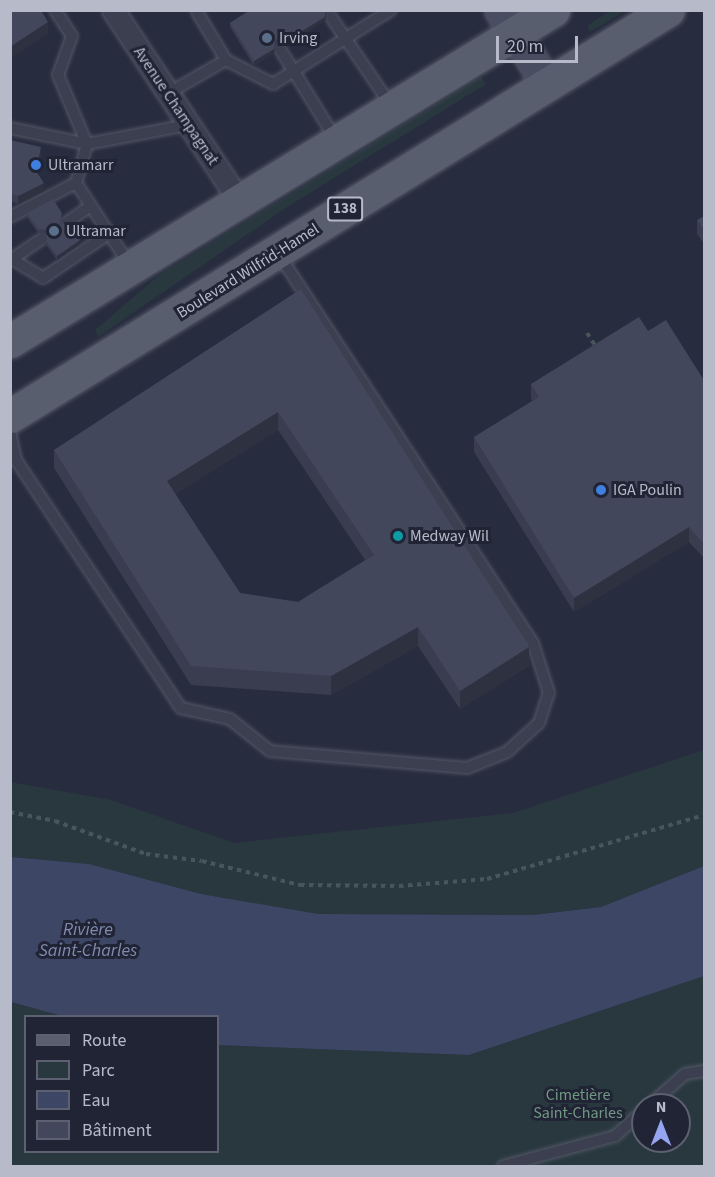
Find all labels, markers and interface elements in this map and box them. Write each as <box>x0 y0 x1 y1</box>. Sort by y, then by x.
scale bar <box>499 24 582 62</box>
place label: Irving <box>279 28 317 48</box>
marker: Irving <box>260 31 274 45</box>
text: 20 m <box>507 34 543 59</box>
street label: Avenue Champagnat <box>129 43 223 169</box>
place label: Ultramarr <box>48 155 113 175</box>
marker: Ultramarr <box>29 158 43 172</box>
road number: 138 <box>327 197 363 221</box>
street label: Boulevard Wilfrid-Hamel <box>173 219 323 323</box>
place label: Ultramar <box>66 221 126 241</box>
marker: Ultramar <box>47 224 61 238</box>
place label: IGA Poulin <box>613 480 682 500</box>
marker: IGA Poulin <box>594 483 608 497</box>
place label: Medway Wil <box>410 526 489 546</box>
marker: Medway Wil <box>391 529 405 543</box>
water label: Rivière Saint-Charles <box>39 920 137 962</box>
legend <box>24 1015 219 1153</box>
text: Route <box>82 1028 126 1053</box>
text: Parc <box>82 1058 115 1083</box>
park label: Cimetière Saint-Charles <box>533 1085 623 1123</box>
text: Eau <box>82 1088 110 1113</box>
north arrow <box>631 1093 691 1153</box>
text: N <box>656 1096 666 1118</box>
text: Bâtiment <box>82 1118 152 1143</box>

